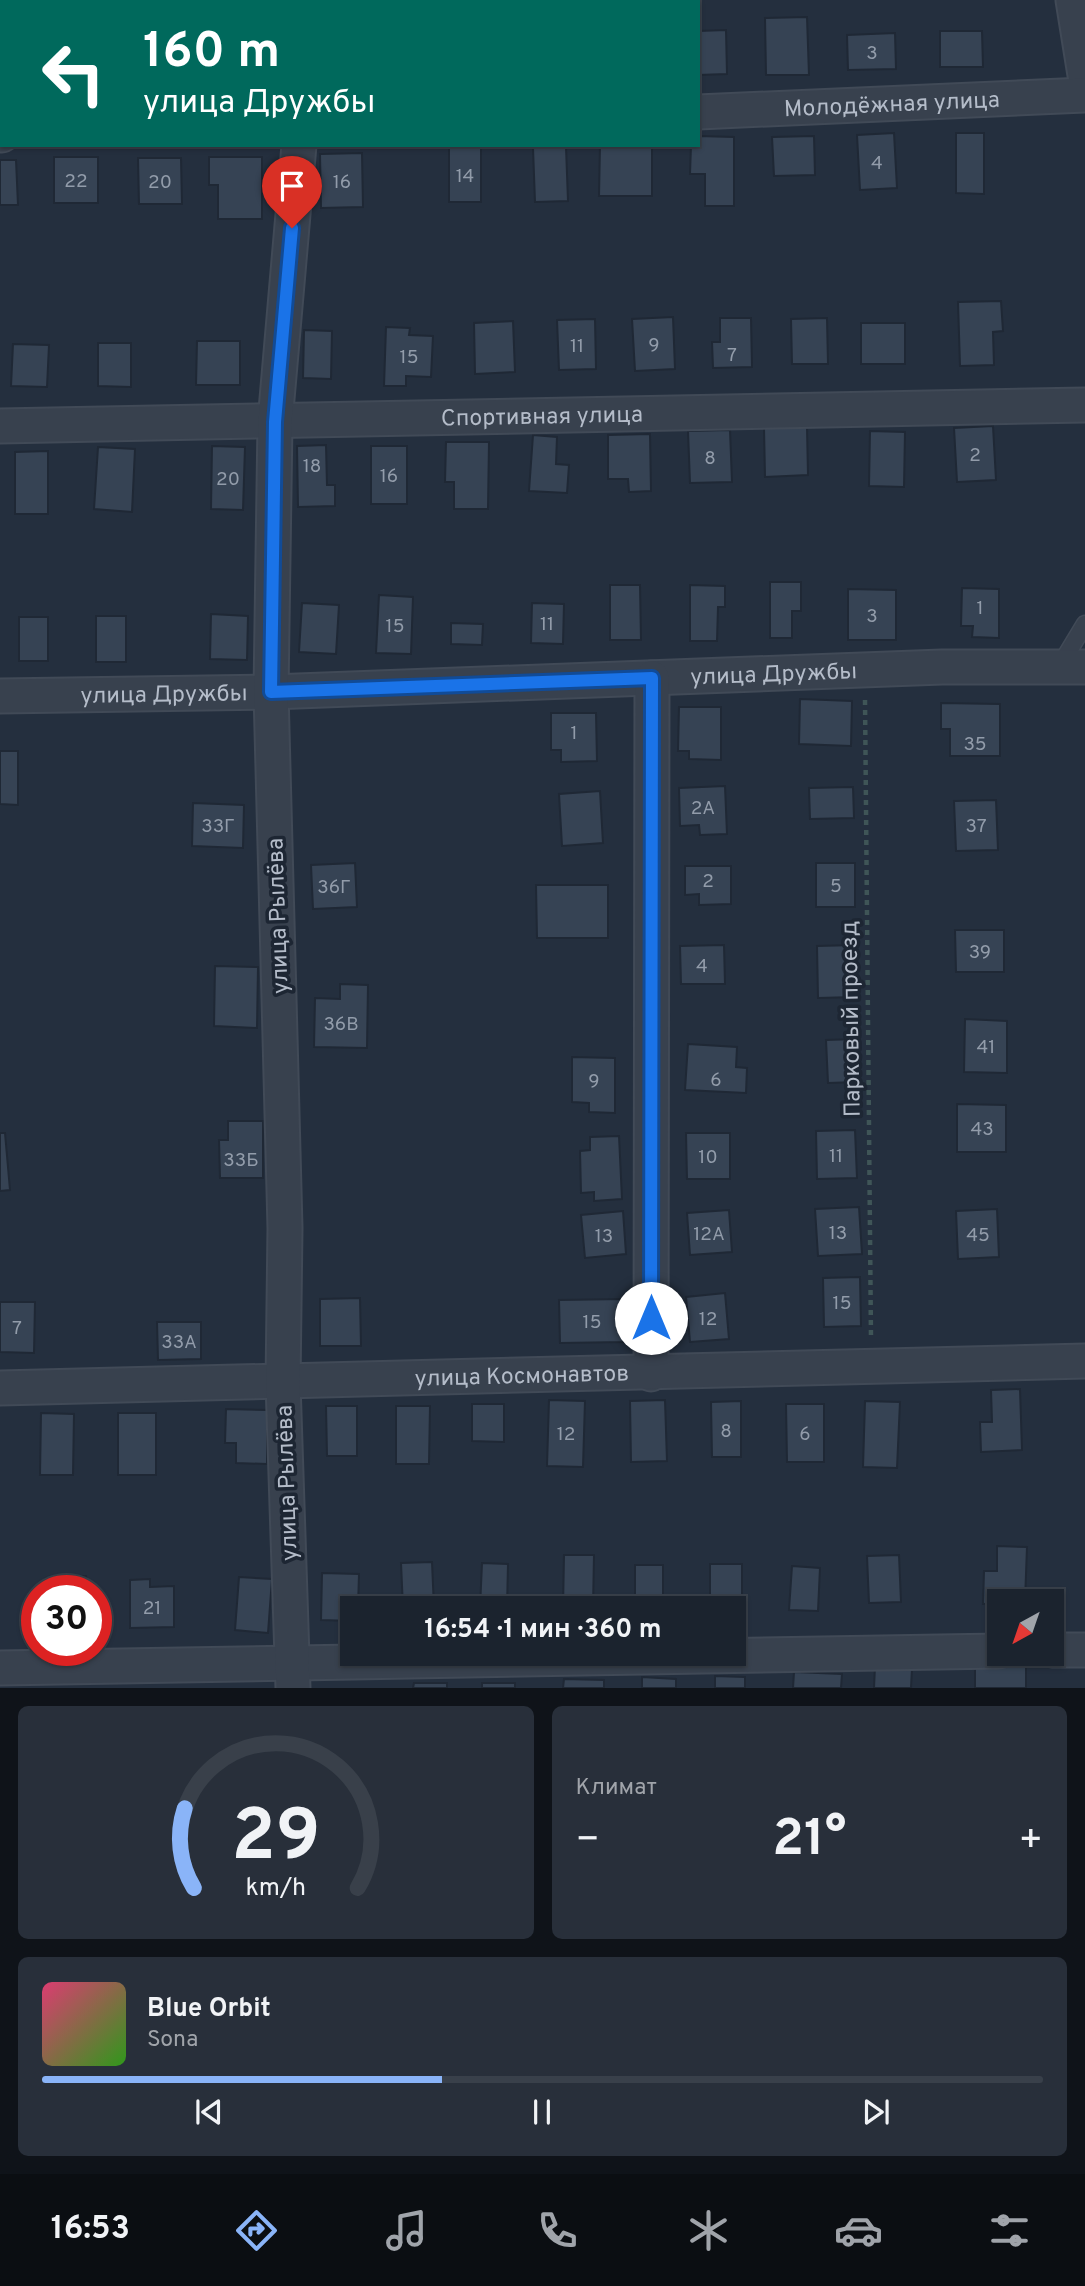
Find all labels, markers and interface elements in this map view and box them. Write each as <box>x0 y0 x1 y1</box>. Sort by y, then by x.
text: 160 m <box>143 23 280 85</box>
icon: left <box>28 28 119 119</box>
house number: 3 <box>866 42 878 66</box>
text: улица Дружбы <box>143 84 375 124</box>
street label: Молодёжная улица <box>783 87 1001 125</box>
house number: 4 <box>871 152 883 176</box>
pin <box>262 156 322 228</box>
house number: 14 <box>456 165 474 189</box>
icon: arrive <box>273 167 311 205</box>
house number: 22 <box>64 170 88 194</box>
house number: 20 <box>148 171 172 195</box>
house number: 16 <box>333 171 351 195</box>
house number: 9 <box>648 334 660 358</box>
house number: 11 <box>570 335 584 359</box>
house number: 7 <box>727 344 737 368</box>
house number: 15 <box>400 346 418 370</box>
street label: Спортивная улица <box>441 402 643 434</box>
house number: 2 <box>969 444 981 468</box>
house number: 8 <box>704 447 716 471</box>
house number: 18 <box>303 455 321 479</box>
house number: 16 <box>380 465 398 489</box>
house number: 20 <box>216 468 240 492</box>
house number: 1 <box>976 597 984 621</box>
house number: 3 <box>866 605 878 629</box>
house number: 11 <box>540 613 554 637</box>
house number: 15 <box>386 615 404 639</box>
street label: улица Дружбы <box>690 658 858 693</box>
street label: улица Дружбы <box>80 680 248 712</box>
house number: 1 <box>570 722 578 746</box>
house number: 35 <box>963 733 987 757</box>
house number: 2А <box>691 797 715 821</box>
house number: 33Г <box>201 815 235 839</box>
house number: 37 <box>965 815 987 839</box>
street label: улица Рылёва <box>262 837 297 994</box>
house number: 2 <box>702 870 714 894</box>
house number: 5 <box>830 875 842 899</box>
house number: 36Г <box>317 876 351 900</box>
street label: Парковый проезд <box>836 921 869 1117</box>
house number: 39 <box>969 941 991 965</box>
house number: 4 <box>696 955 708 979</box>
house number: 36В <box>323 1013 359 1037</box>
house number: 41 <box>977 1036 995 1060</box>
house number: 6 <box>710 1069 722 1093</box>
house number: 9 <box>588 1070 600 1094</box>
house number: 43 <box>970 1118 994 1142</box>
house number: 11 <box>829 1145 843 1169</box>
house number: 10 <box>698 1146 718 1170</box>
house number: 33Б <box>223 1149 259 1173</box>
house number: 13 <box>829 1222 847 1246</box>
house number: 12А <box>693 1223 725 1247</box>
house number: 45 <box>966 1224 990 1248</box>
house number: 13 <box>595 1225 613 1249</box>
position arrow <box>614 1281 688 1355</box>
house number: 15 <box>833 1292 851 1316</box>
house number: 12 <box>699 1308 717 1332</box>
house number: 15 <box>583 1311 601 1335</box>
house number: 7 <box>12 1317 22 1341</box>
house number: 33А <box>161 1331 197 1355</box>
street label: улица Космонавтов <box>414 1360 630 1395</box>
street label: улица Рылёва <box>271 1404 306 1561</box>
house number: 8 <box>720 1420 732 1444</box>
house number: 12 <box>557 1423 575 1447</box>
house number: 6 <box>799 1423 811 1447</box>
speed limit sign: 30 <box>21 1575 112 1666</box>
north arrow <box>987 1589 1064 1666</box>
map controls <box>987 1589 1064 1666</box>
house number: 21 <box>143 1597 161 1621</box>
text: 16:54 · 1 мин · 360 m <box>424 1614 662 1647</box>
text: Климат <box>576 1774 657 1803</box>
text: 29 <box>231 1795 320 1887</box>
text: 21° <box>772 1808 846 1874</box>
text: − <box>576 1817 600 1866</box>
text: + <box>1018 1817 1043 1866</box>
text: km/h <box>245 1873 306 1905</box>
text: Blue Orbit <box>147 1993 271 2026</box>
text: Sona <box>147 2026 198 2055</box>
icon: previous <box>190 2093 228 2131</box>
icon: pause <box>523 2093 561 2131</box>
icon: next <box>857 2093 895 2131</box>
icon: directions <box>232 2206 281 2255</box>
icon: music <box>382 2206 431 2255</box>
icon: phone <box>533 2206 582 2255</box>
icon: climate <box>684 2206 733 2255</box>
icon: car <box>834 2206 883 2255</box>
icon: filters <box>985 2206 1034 2255</box>
text: 16:53 <box>51 2210 130 2250</box>

